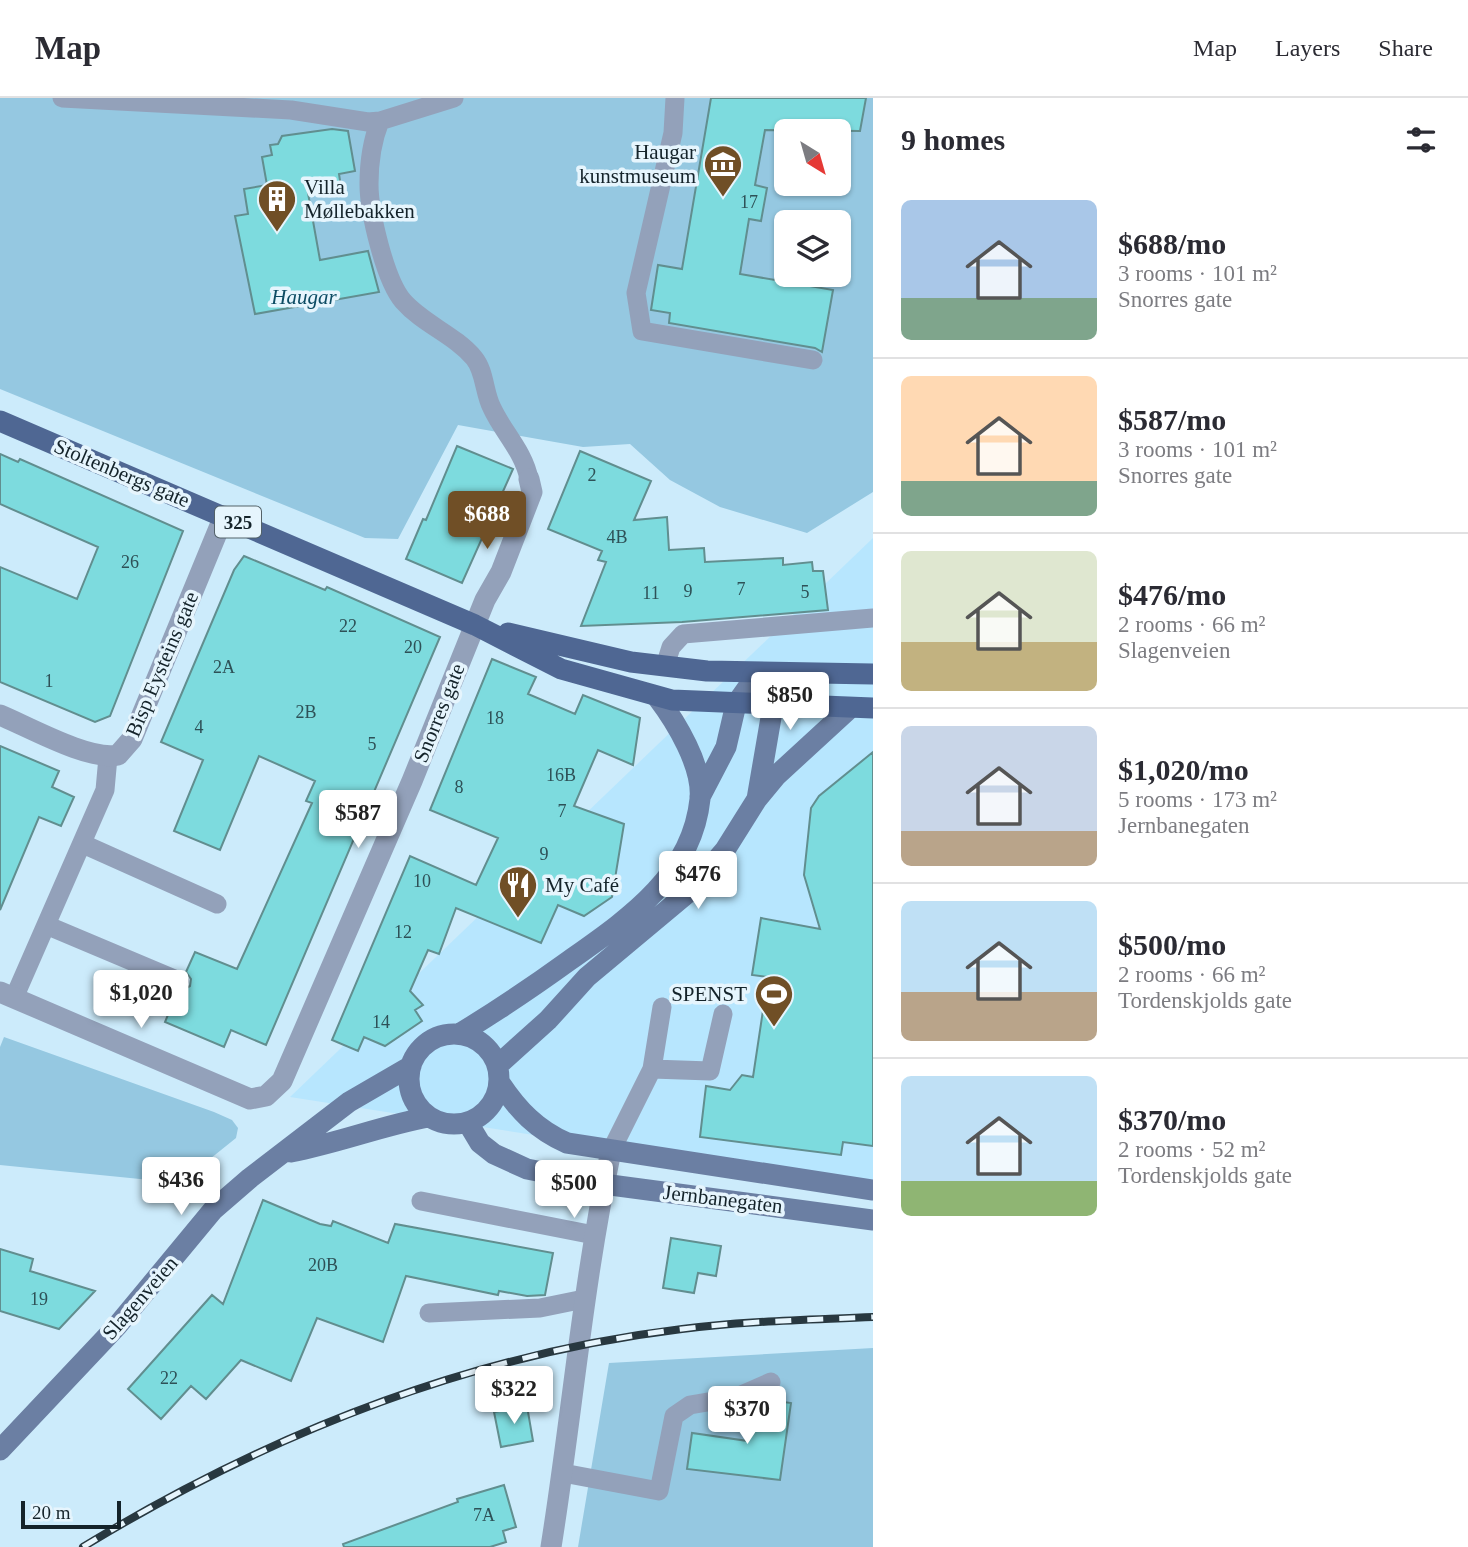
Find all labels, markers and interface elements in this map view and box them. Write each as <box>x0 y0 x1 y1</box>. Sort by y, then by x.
text: Map <box>35 30 101 66</box>
text: Map <box>1193 35 1237 61</box>
text: Layers <box>1275 35 1340 61</box>
text: Share <box>1378 35 1433 61</box>
north arrow <box>774 119 850 196</box>
map controls <box>774 119 851 287</box>
icon: filters <box>1402 121 1440 159</box>
text: 9 homes <box>901 123 1005 156</box>
place label: Haugar kunstmuseum <box>579 140 696 188</box>
museum icon: Haugar kunstmuseum <box>702 143 744 198</box>
place label: Villa Møllebakken <box>304 175 415 223</box>
building icon: Villa Møllebakken <box>256 178 298 233</box>
house number: 17 <box>740 192 758 212</box>
button: layers <box>774 210 851 287</box>
text: $688/mo <box>1118 227 1226 260</box>
icon: home <box>957 228 1041 312</box>
text: 3 rooms · 101 m² <box>1118 261 1277 286</box>
park label: Haugar <box>270 285 337 309</box>
text: Snorres gate <box>1118 287 1232 312</box>
text: $587/mo <box>1118 403 1226 436</box>
icon: home <box>957 404 1041 488</box>
street label: Stoltenbergs gate <box>51 434 193 512</box>
text: 3 rooms · 101 m² <box>1118 437 1277 462</box>
text: Snorres gate <box>1118 463 1232 488</box>
house number: 2 <box>588 465 597 485</box>
pin: $688 <box>446 491 528 551</box>
text: $688 <box>464 501 510 526</box>
road number: 325 <box>215 506 261 538</box>
house number: 4B <box>606 527 628 547</box>
house number: 26 <box>121 552 139 572</box>
text: $476/mo <box>1118 578 1226 611</box>
house number: 7 <box>737 579 746 599</box>
icon: home <box>957 579 1041 663</box>
house number: 9 <box>684 581 693 601</box>
house number: 5 <box>801 582 810 602</box>
house number: 11 <box>642 583 660 603</box>
street label: Bisp Eysteins gate <box>121 588 203 740</box>
text: 2 rooms · 66 m² <box>1118 612 1265 637</box>
house number: 22 <box>339 616 357 636</box>
house number: 20 <box>404 637 422 657</box>
text: Slagenveien <box>1118 638 1230 663</box>
house number: 2A <box>213 657 235 677</box>
street label: Snorres gate <box>408 660 470 766</box>
house number: 1 <box>45 671 54 691</box>
pin: $850 <box>749 672 831 732</box>
text: $850 <box>767 682 813 707</box>
house number: 2B <box>295 702 317 722</box>
house number: 18 <box>486 708 504 728</box>
house number: 4 <box>195 717 204 737</box>
house number: 5 <box>368 734 377 754</box>
text: $1,020/mo <box>1118 753 1249 786</box>
icon: home <box>957 754 1041 838</box>
house number: 16B <box>546 765 576 785</box>
house number: 8 <box>455 777 464 797</box>
text: 5 rooms · 173 m² <box>1118 787 1277 812</box>
pin: $587 <box>317 790 399 850</box>
text: $587 <box>335 800 381 825</box>
house number: 7 <box>558 801 567 821</box>
text: Jernbanegaten <box>1118 813 1250 838</box>
house number: 9 <box>540 844 549 864</box>
pin: $476 <box>657 852 739 911</box>
text: $476 <box>675 861 721 886</box>
restaurant icon: My Café <box>497 864 539 919</box>
house number: 10 <box>413 871 431 891</box>
place label: My Café <box>545 873 619 897</box>
house number: 12 <box>394 922 412 942</box>
text: $500/mo <box>1118 928 1226 961</box>
icon: home <box>957 929 1041 1013</box>
text: 2 rooms · 66 m² <box>1118 962 1265 987</box>
pin: $1,020 <box>84 970 198 1030</box>
sports icon: SPENST <box>753 973 795 1028</box>
text: $1,020 <box>109 980 173 1005</box>
place label: SPENST <box>671 982 747 1006</box>
text: Tordenskjolds gate <box>1118 988 1292 1013</box>
house number: 14 <box>372 1012 390 1032</box>
text: $370/mo <box>1118 1103 1226 1136</box>
icon: home <box>957 1104 1041 1188</box>
text: 2 rooms · 52 m² <box>1118 1137 1265 1162</box>
pin: $436 <box>140 1158 222 1217</box>
pin: $500 <box>533 1160 615 1220</box>
text: Tordenskjolds gate <box>1118 1163 1292 1188</box>
text: $436 <box>158 1167 204 1192</box>
text: $500 <box>551 1170 597 1195</box>
street label: Jernbanegaten <box>662 1180 785 1218</box>
street label: Slagenveien <box>97 1251 183 1345</box>
house number: 20B <box>308 1255 338 1275</box>
house number: 19 <box>30 1289 48 1309</box>
pin: $322 <box>473 1366 555 1426</box>
house number: 22 <box>160 1368 178 1388</box>
text: $322 <box>491 1376 537 1401</box>
pin: $370 <box>706 1386 788 1446</box>
text: $370 <box>724 1396 770 1421</box>
scale bar <box>21 1498 121 1530</box>
text: 20 m <box>32 1502 71 1523</box>
house number: 7A <box>473 1505 495 1525</box>

